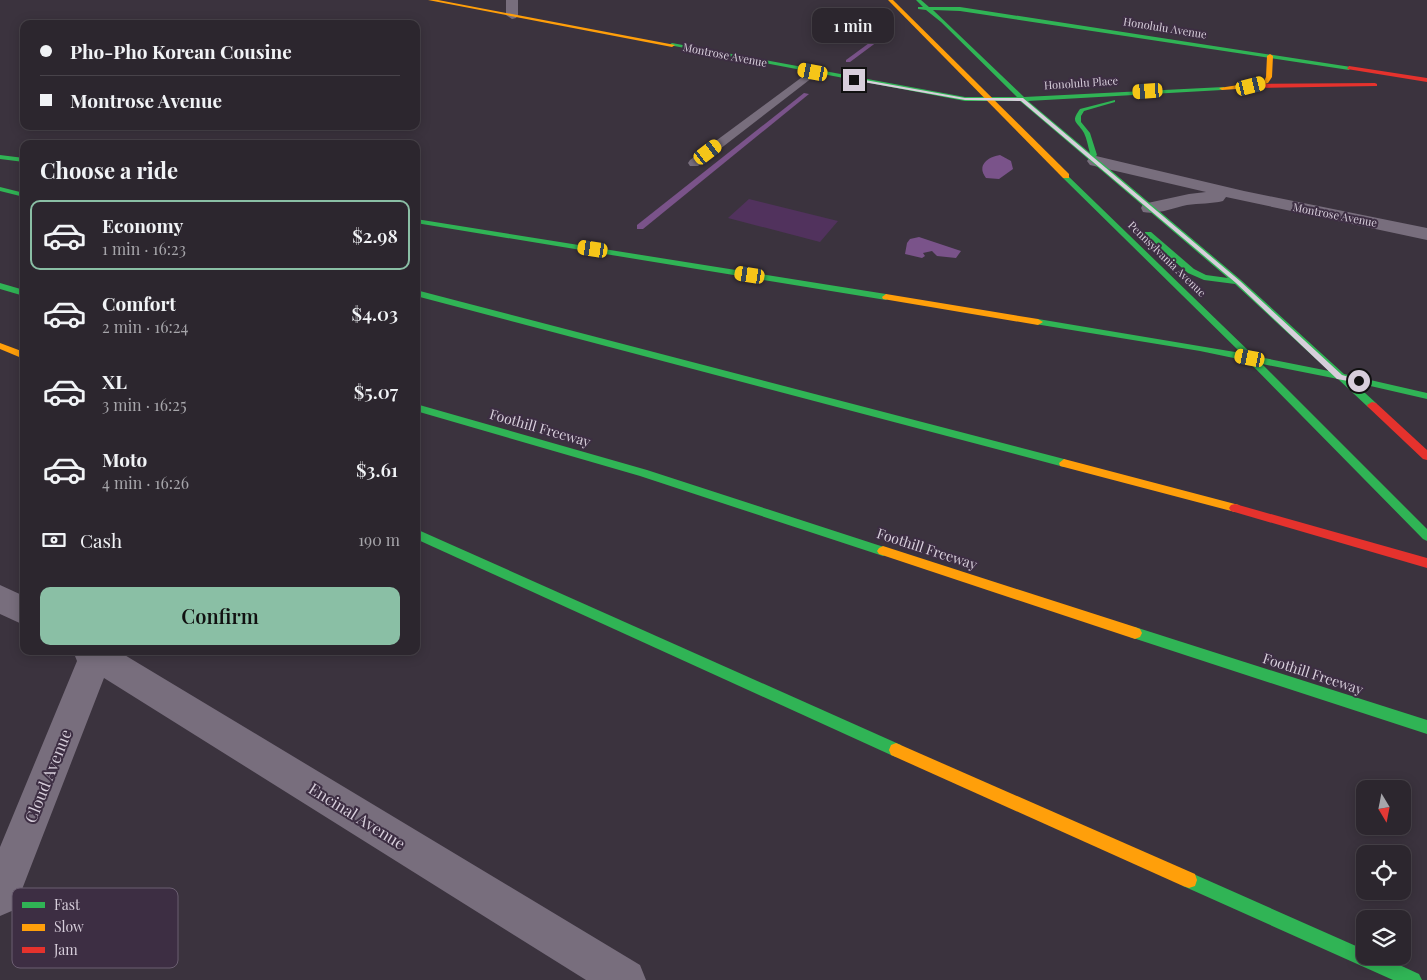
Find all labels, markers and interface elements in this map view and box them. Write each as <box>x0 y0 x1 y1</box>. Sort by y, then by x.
callout: 1 min <box>813 8 895 42</box>
street label: Honolulu Avenue <box>1122 13 1208 42</box>
text: 1 min <box>834 15 872 36</box>
text: Pho-Pho Korean Cousine <box>70 38 292 64</box>
street label: Montrose Avenue <box>682 39 769 70</box>
car <box>796 62 829 82</box>
route end <box>843 69 865 91</box>
street label: Honolulu Place <box>1043 72 1119 93</box>
car <box>1234 75 1267 97</box>
car <box>1132 82 1163 100</box>
text: Montrose Avenue <box>70 87 222 113</box>
car <box>691 137 724 167</box>
text: Choose a ride <box>40 155 178 185</box>
street label: Montrose Avenue <box>1292 199 1379 230</box>
text: Economy <box>102 212 183 238</box>
icon: car <box>42 213 87 258</box>
street label: Pennsylvania Avenue <box>1125 217 1210 300</box>
text: $2.98 <box>352 222 398 248</box>
text: 1 min · 16:23 <box>102 238 186 259</box>
car <box>577 239 608 259</box>
car <box>734 265 765 285</box>
text: Comfort <box>102 290 176 316</box>
icon: car <box>42 291 87 336</box>
text: $4.03 <box>352 300 398 326</box>
text: 2 min · 16:24 <box>102 316 188 337</box>
car <box>1233 348 1266 368</box>
text: XL <box>102 368 127 394</box>
icon: car <box>42 369 87 414</box>
route start <box>1348 370 1370 392</box>
text: $5.07 <box>354 378 398 404</box>
text: 3 min · 16:25 <box>102 394 187 415</box>
street label: Foothill Freeway <box>487 404 593 451</box>
text: Moto <box>102 446 147 472</box>
icon: car <box>42 447 87 492</box>
text: $3.61 <box>356 456 398 482</box>
text: 4 min · 16:26 <box>102 472 189 493</box>
street label: Foothill Freeway <box>875 523 980 574</box>
icon: cash <box>40 526 68 554</box>
text: Cash <box>80 527 122 553</box>
text: 190 m <box>358 529 400 550</box>
button: Confirm <box>40 587 400 645</box>
street label: Foothill Freeway <box>1261 648 1366 699</box>
street label: Cloud Avenue <box>19 726 76 826</box>
street label: Encinal Avenue <box>305 777 410 854</box>
north arrow <box>1356 780 1411 835</box>
map controls <box>1356 780 1411 965</box>
button: locate <box>1356 845 1411 900</box>
legend <box>12 888 178 968</box>
text: Fast <box>54 895 81 914</box>
button: layers <box>1356 910 1411 965</box>
text: Slow <box>54 917 84 936</box>
text: Jam <box>53 940 78 959</box>

